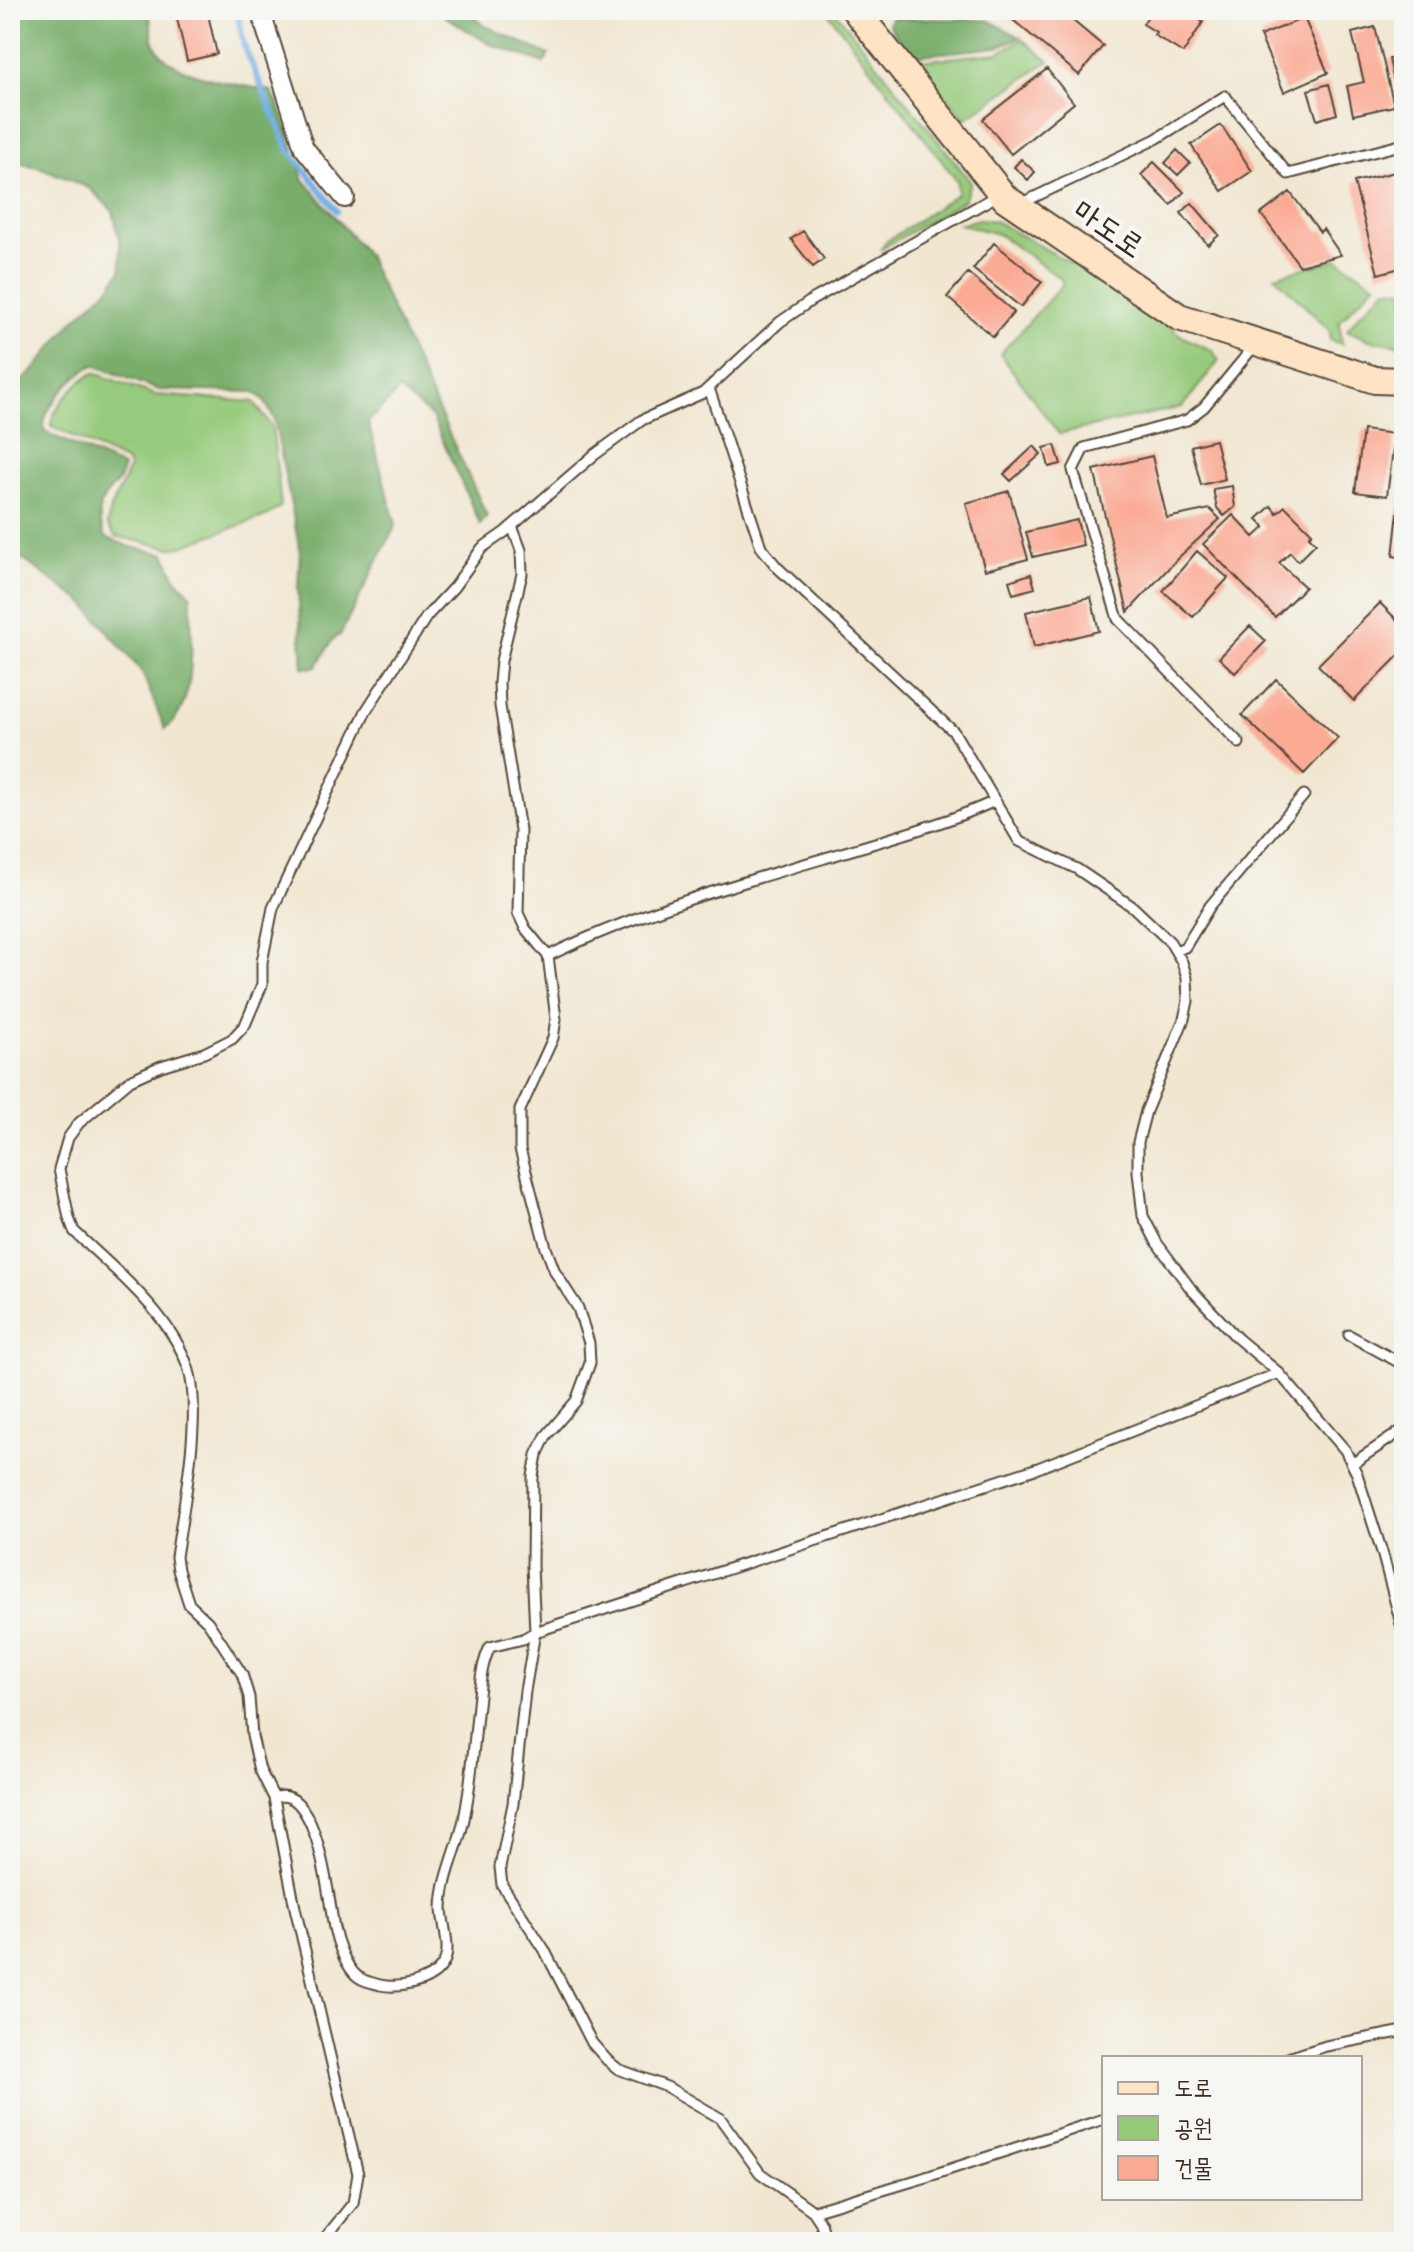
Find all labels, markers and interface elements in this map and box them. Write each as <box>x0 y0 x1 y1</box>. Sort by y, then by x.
street label: 마도로 <box>1061 191 1151 273</box>
legend <box>1102 2056 1362 2200</box>
text: 도로 <box>1174 2074 1213 2108</box>
text: 공원 <box>1174 2114 1213 2148</box>
text: 건물 <box>1174 2154 1213 2188</box>

